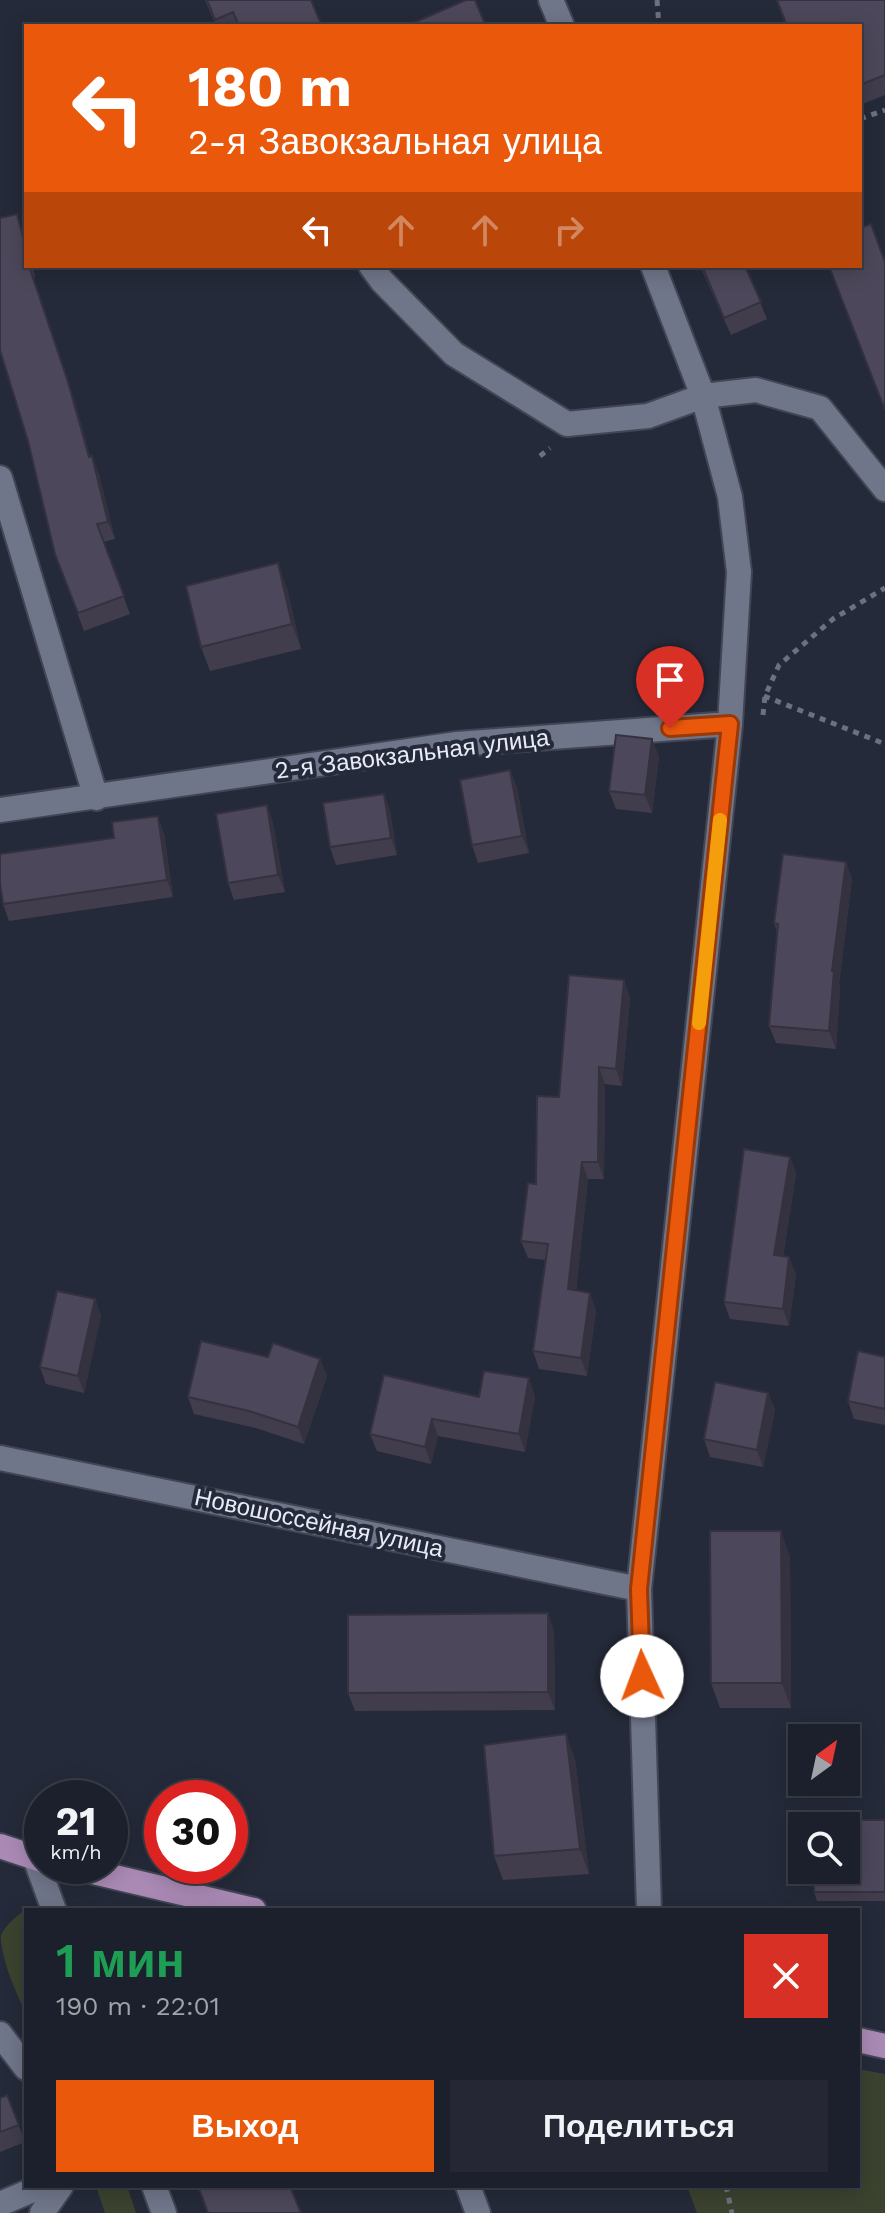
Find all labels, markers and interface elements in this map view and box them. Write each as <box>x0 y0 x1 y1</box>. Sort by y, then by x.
text: 180 m <box>188 54 352 120</box>
icon: left <box>56 56 160 160</box>
text: 2-я Завокзальная улица <box>188 121 602 163</box>
icon: left <box>295 208 339 252</box>
icon: ahead <box>379 208 423 252</box>
icon: ahead <box>463 208 507 252</box>
icon: right <box>547 208 591 252</box>
pin <box>636 646 704 728</box>
icon: arrive <box>648 658 692 702</box>
street label: 2-я Завокзальная улица <box>273 723 551 785</box>
street label: Новошоссейная улица <box>192 1483 447 1563</box>
position arrow <box>600 1634 684 1718</box>
north arrow <box>788 1724 860 1796</box>
map controls <box>788 1724 860 1884</box>
speed limit sign: 30 <box>144 1780 248 1884</box>
text: 21 <box>55 1798 97 1845</box>
button: search <box>788 1812 860 1884</box>
text: km/h <box>50 1840 102 1864</box>
text: 1 мин <box>56 1932 185 1989</box>
button: close <box>744 1934 828 2018</box>
text: 190 m · 22:01 <box>56 1991 220 2021</box>
button: Выход <box>56 2080 434 2172</box>
button: Поделиться <box>450 2080 828 2172</box>

